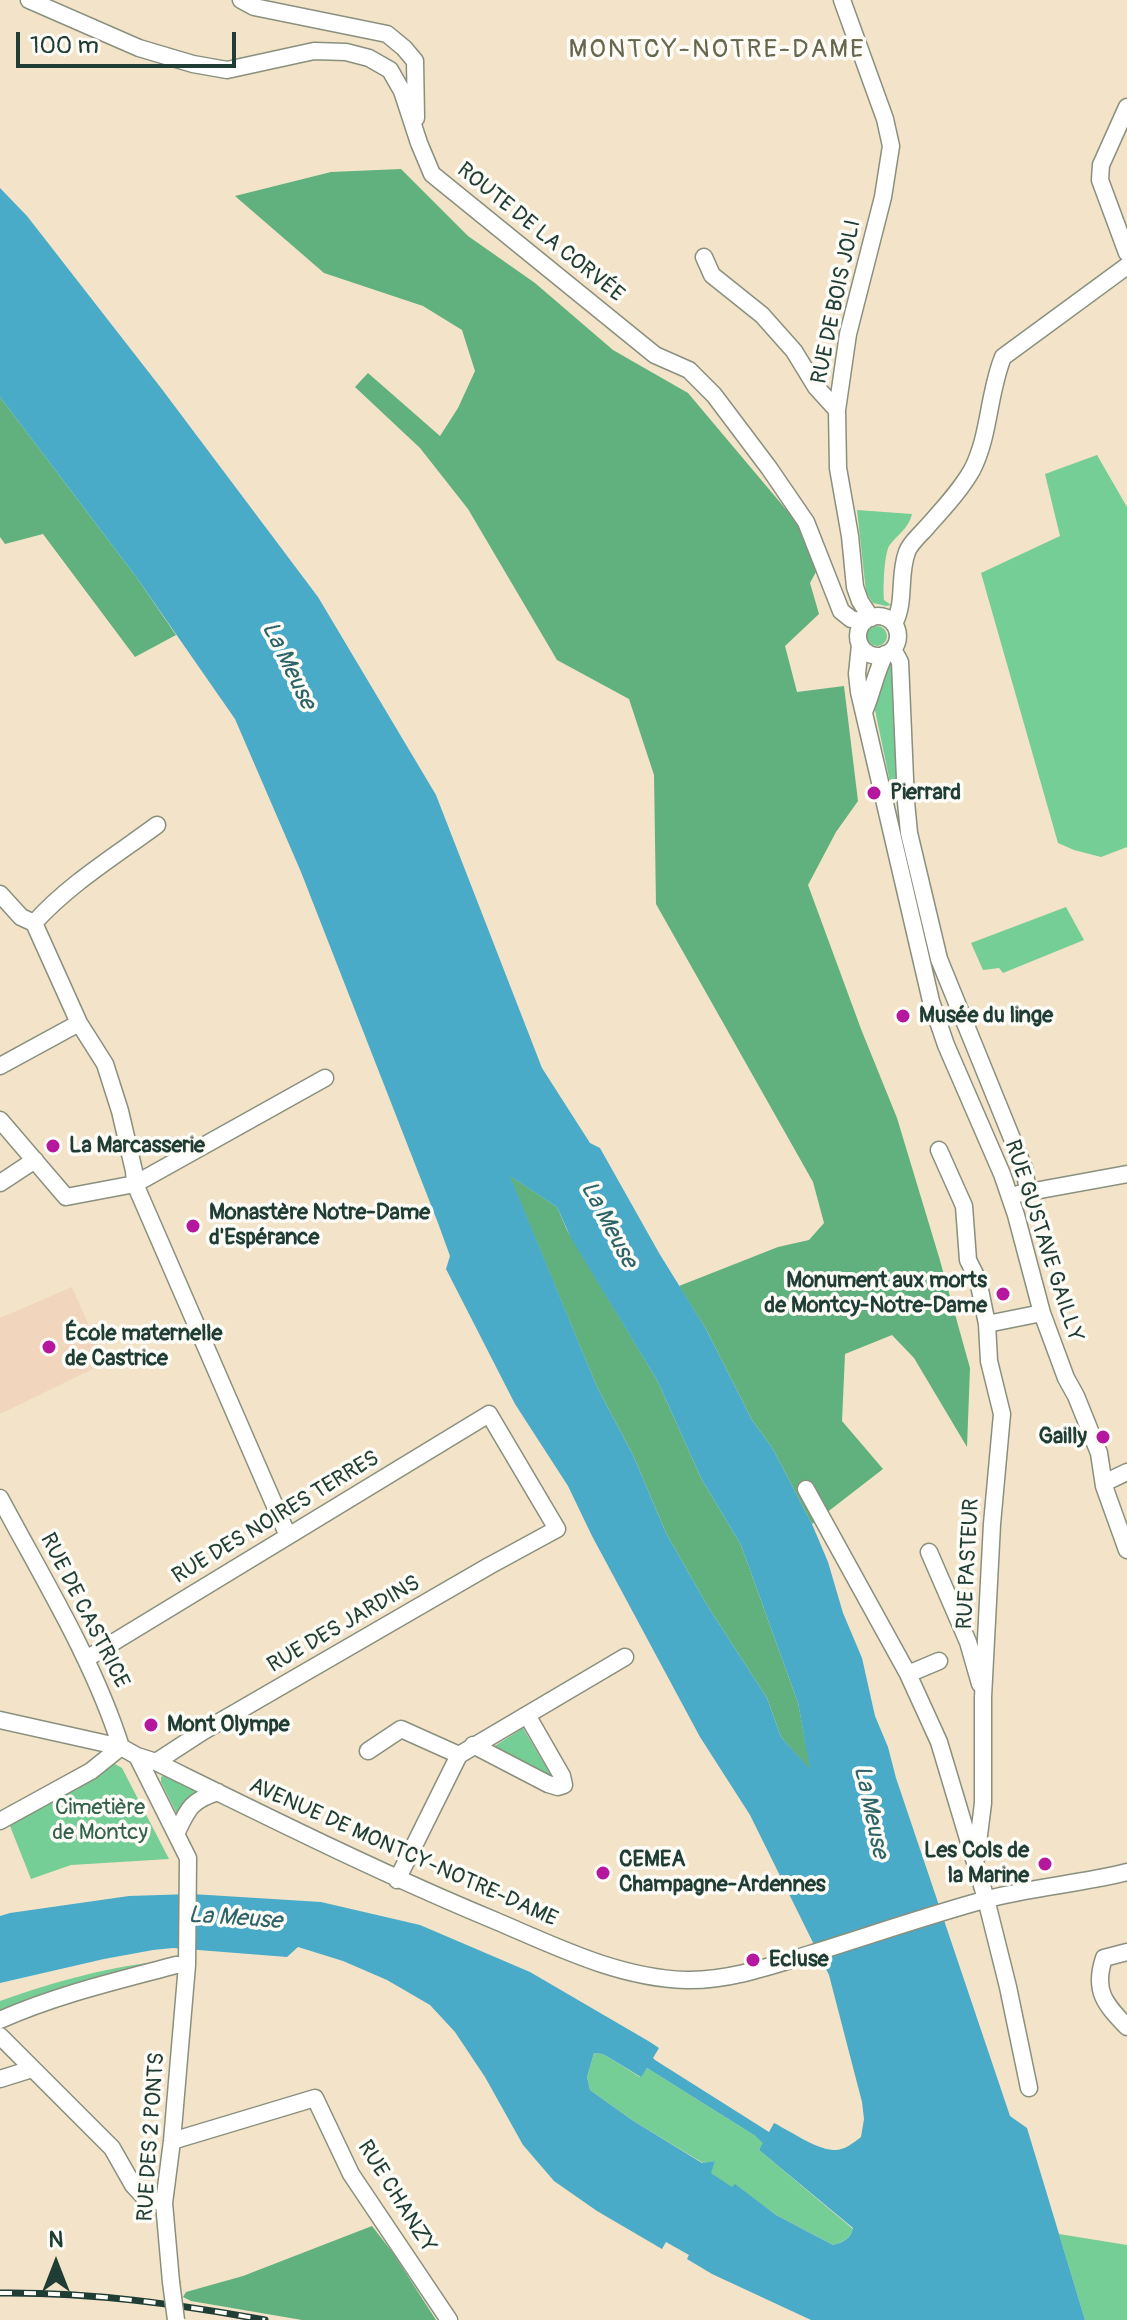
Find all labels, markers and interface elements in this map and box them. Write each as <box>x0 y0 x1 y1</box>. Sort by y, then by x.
scale bar <box>20 16 240 66</box>
text: 100 m <box>30 31 99 60</box>
district label: MONTCY-NOTRE-DAME <box>568 34 866 66</box>
street label: ROUTE DE LA CORVÉE <box>451 157 629 309</box>
street label: RUE DE BOIS JOLI <box>807 218 867 386</box>
water label: La Meuse <box>255 618 321 714</box>
place label: Pierrard <box>890 780 961 806</box>
marker: Pierrard <box>865 784 883 802</box>
place label: Musée du linge <box>919 1003 1053 1029</box>
marker: Musée du linge <box>894 1007 912 1025</box>
place label: La Marcasserie <box>69 1133 205 1159</box>
marker: La Marcasserie <box>44 1137 62 1155</box>
street label: RUE GUSTAVE GAILLY <box>998 1137 1088 1345</box>
water label: La Meuse <box>573 1177 643 1273</box>
place label: Monastère Notre-Dame d'Espérance <box>209 1200 430 1252</box>
marker: Monastère Notre-Dame d'Espérance <box>184 1217 202 1235</box>
place label: Monument aux morts de Montcy-Notre-Dame <box>764 1268 987 1320</box>
marker: Monument aux morts de Montcy-Notre-Dame <box>994 1285 1012 1303</box>
place label: École maternelle de Castrice <box>65 1321 222 1372</box>
marker: École maternelle de Castrice <box>40 1338 58 1356</box>
place label: Gailly <box>1038 1424 1087 1450</box>
marker: Gailly <box>1094 1428 1112 1446</box>
street label: RUE DES NOIRES TERRES <box>168 1446 384 1590</box>
street label: RUE PASTEUR <box>952 1498 986 1630</box>
street label: RUE DE CASTRICE <box>34 1529 134 1693</box>
street label: RUE DES JARDINS <box>263 1571 425 1679</box>
place label: Mont Olympe <box>167 1712 290 1738</box>
marker: Mont Olympe <box>142 1716 160 1734</box>
water label: La Meuse <box>846 1763 894 1861</box>
street label: AVENUE DE MONTCY-NOTRE-DAME <box>245 1773 561 1933</box>
park label: Cimetière de Montcy <box>52 1795 148 1846</box>
place label: Les Cols de la Marine <box>924 1838 1029 1890</box>
place label: CEMEA Champagne-Ardennes <box>619 1847 826 1898</box>
marker: Les Cols de la Marine <box>1036 1855 1054 1873</box>
marker: CEMEA Champagne-Ardennes <box>594 1864 612 1882</box>
water label: La Meuse <box>187 1901 283 1937</box>
place label: Ecluse <box>769 1947 829 1973</box>
marker: Ecluse <box>744 1951 762 1969</box>
street label: RUE DES 2 PONTS <box>133 2052 171 2222</box>
street label: RUE CHANZY <box>351 2136 441 2258</box>
north arrow <box>16 2224 96 2304</box>
text: N <box>49 2226 63 2254</box>

